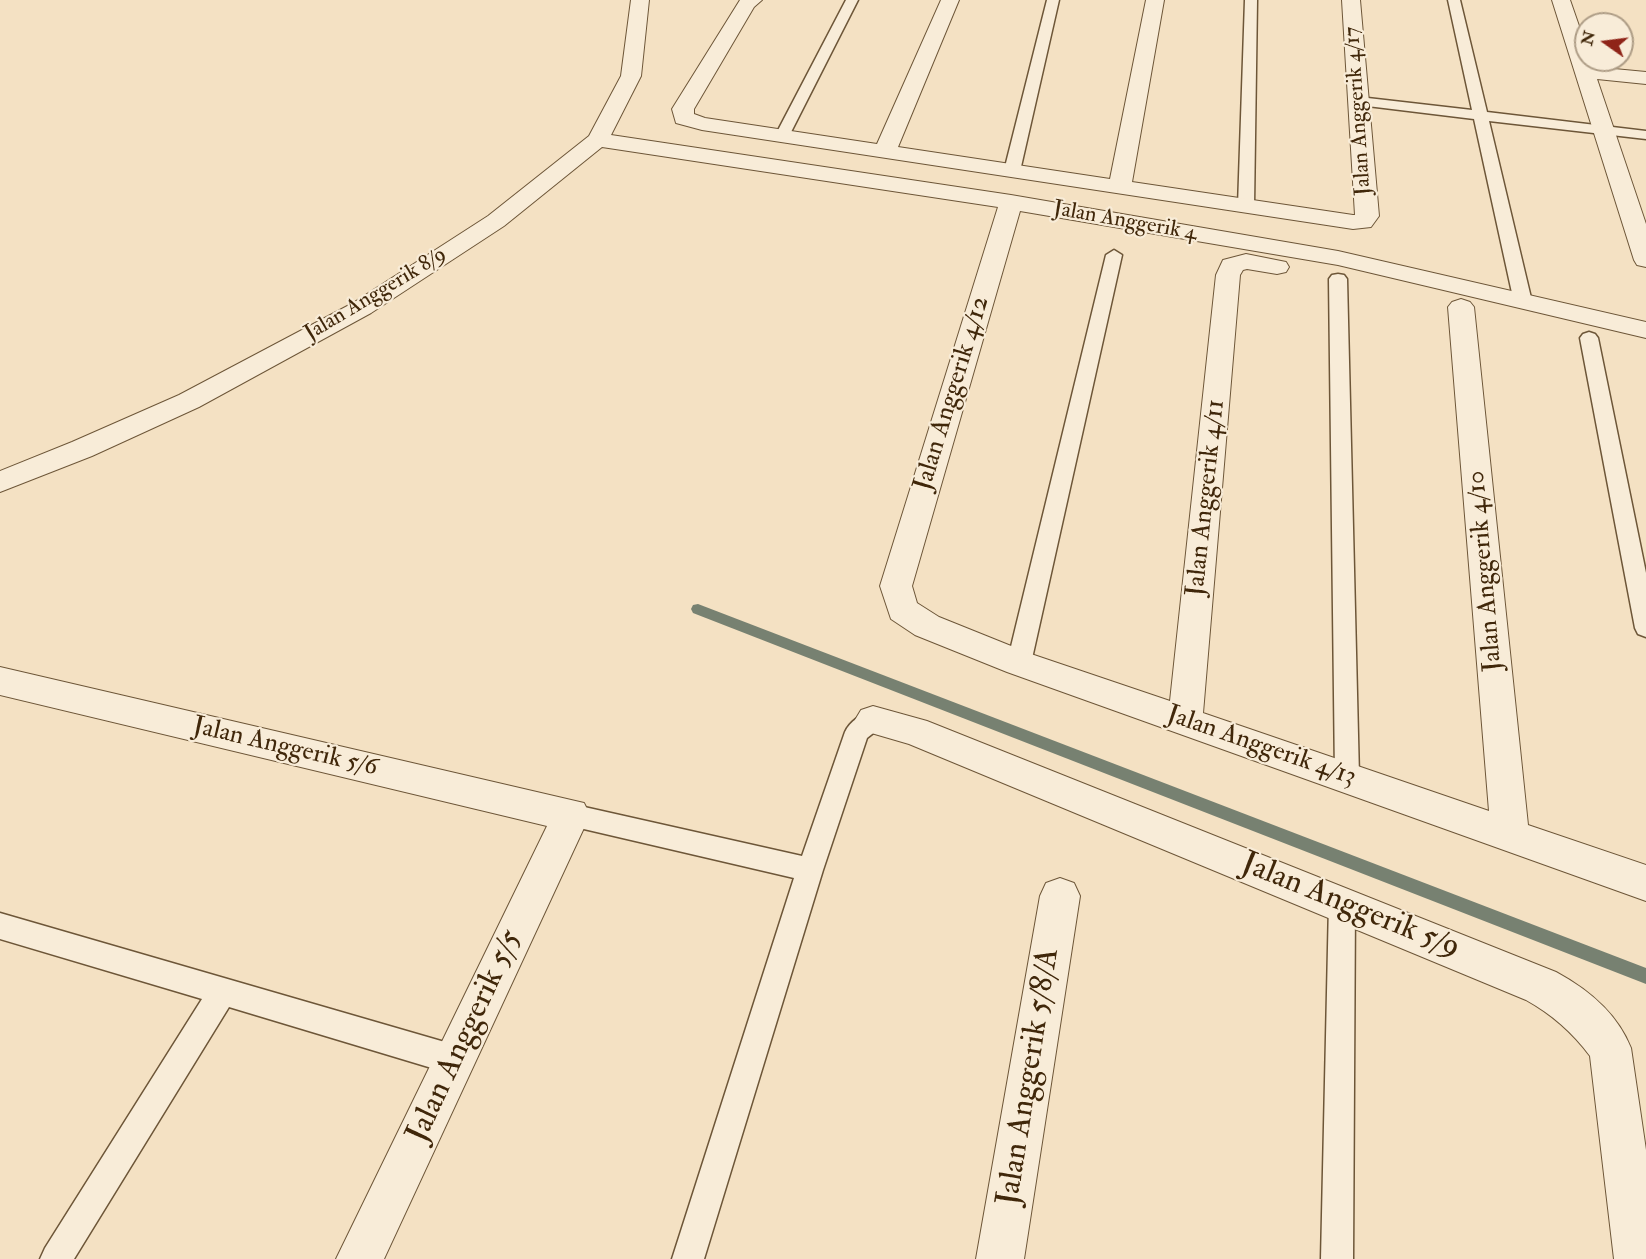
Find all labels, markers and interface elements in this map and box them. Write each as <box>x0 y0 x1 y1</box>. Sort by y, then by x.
north arrow <box>1574 12 1634 72</box>
street label: Jalan Anggerik 4/17 <box>1340 26 1378 196</box>
text: N <box>1577 29 1600 48</box>
street label: Jalan Anggerik 4 <box>1051 196 1199 248</box>
street label: Jalan Anggerik 8/9 <box>300 242 452 348</box>
street label: Jalan Anggerik 4/12 <box>909 293 997 495</box>
street label: Jalan Anggerik 4/11 <box>1181 398 1233 598</box>
street label: Jalan Anggerik 4/10 <box>1462 469 1510 673</box>
street label: Jalan Anggerik 4/13 <box>1162 700 1360 794</box>
street label: Jalan Anggerik 5/6 <box>190 712 380 784</box>
street label: Jalan Anggerik 5/9 <box>1235 846 1465 968</box>
street label: Jalan Anggerik 5/5 <box>400 925 532 1149</box>
street label: Jalan Anggerik 5/8/A <box>991 945 1069 1209</box>

